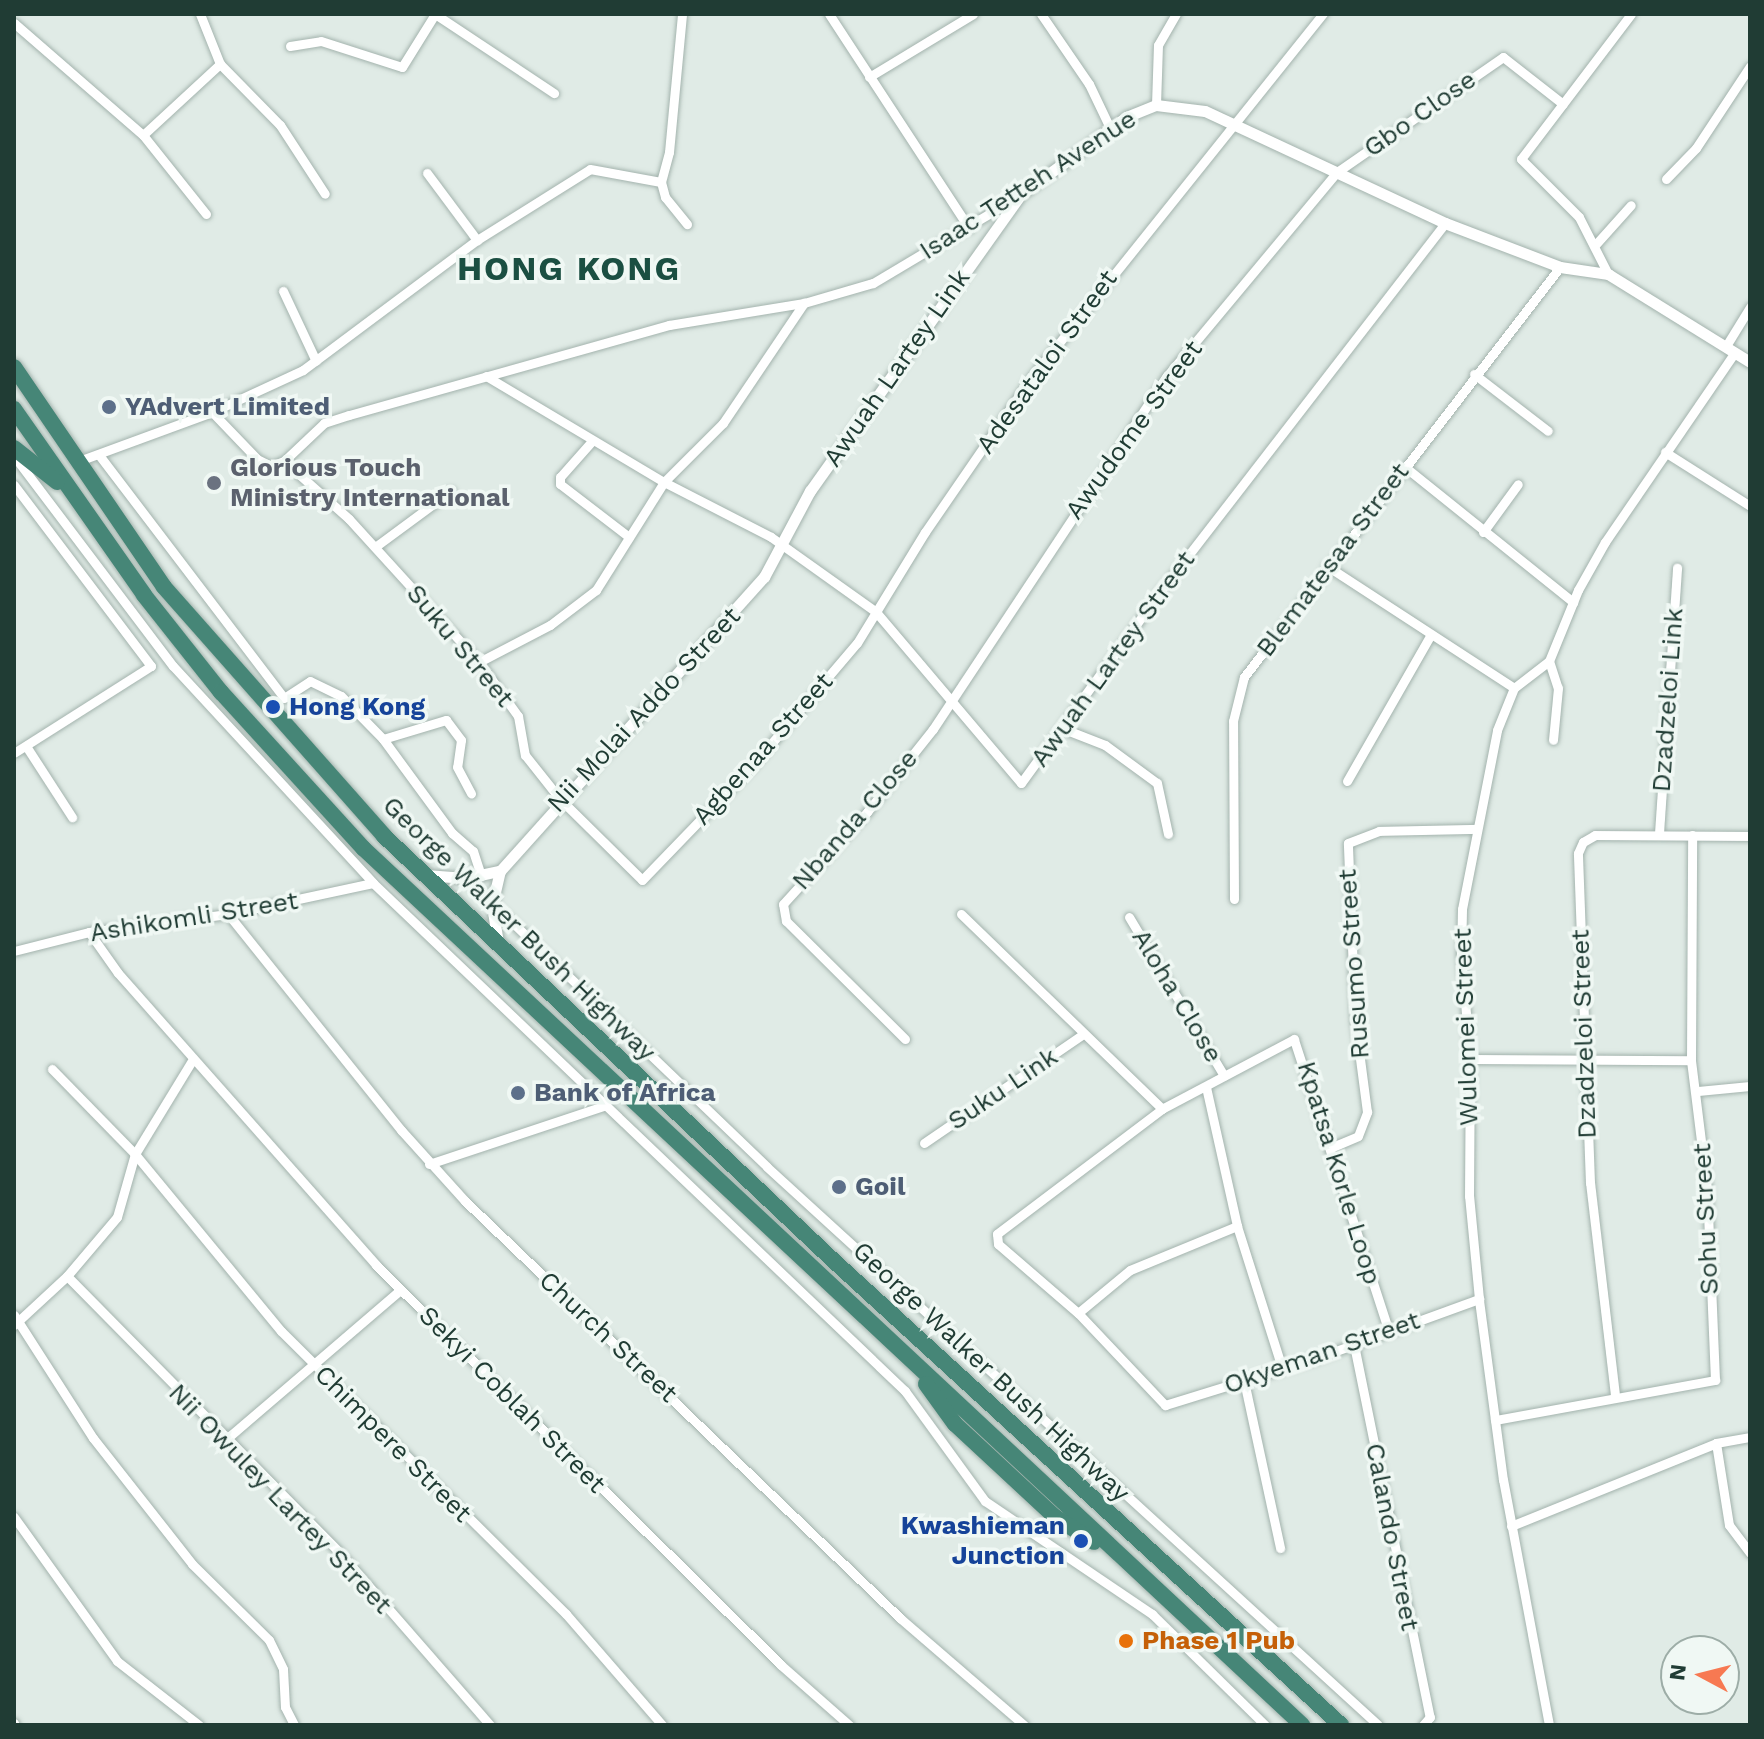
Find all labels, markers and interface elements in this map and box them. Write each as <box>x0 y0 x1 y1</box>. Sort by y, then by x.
street label: Gbo Close <box>1358 64 1482 164</box>
street label: Isaac Tetteh Avenue <box>913 103 1143 267</box>
district label: HONG KONG <box>457 249 681 289</box>
street label: Awuah Lartey Link <box>817 263 977 473</box>
street label: Adesataloi Street <box>970 264 1124 460</box>
street label: Awudome Street <box>1059 335 1209 525</box>
place label: YAdvert Limited <box>125 391 330 423</box>
marker: YAdvert Limited <box>100 398 118 416</box>
place label: Glorious Touch Ministry International <box>230 452 510 514</box>
street label: Blematesaa Street <box>1250 457 1416 663</box>
marker: Glorious Touch Ministry International <box>205 474 223 492</box>
street label: Awuah Lartey Street <box>1024 545 1202 773</box>
street label: Suku Street <box>400 578 520 714</box>
street label: Nii Molai Addo Street <box>540 601 748 819</box>
street label: Dzadzeloi Link <box>1646 607 1690 793</box>
street label: Agbenaa Street <box>686 666 840 832</box>
place label: Hong Kong <box>289 691 425 723</box>
marker: Hong Kong <box>264 698 282 716</box>
street label: Nbanda Close <box>785 743 925 897</box>
street label: George Walker Bush Highway <box>376 790 662 1068</box>
street label: Rusumo Street <box>1332 868 1376 1060</box>
street label: Ashikomli Street <box>88 885 300 949</box>
street label: Aloha Close <box>1125 923 1229 1069</box>
street label: Wulomei Street <box>1447 928 1485 1126</box>
street label: Dzadzeloi Street <box>1565 929 1603 1139</box>
street label: Suku Link <box>942 1041 1064 1137</box>
street label: Kpatsa Korle Loop <box>1290 1057 1388 1289</box>
place label: Bank of Africa <box>534 1077 717 1109</box>
marker: Bank of Africa <box>509 1084 527 1102</box>
street label: Sohu Street <box>1686 1143 1726 1295</box>
place label: Goil <box>855 1171 905 1203</box>
marker: Goil <box>830 1178 848 1196</box>
street label: George Walker Bush Highway <box>846 1235 1136 1509</box>
street label: Church Street <box>532 1265 684 1409</box>
street label: Sekyi Coblah Street <box>412 1300 612 1500</box>
street label: Okyeman Street <box>1220 1305 1424 1401</box>
street label: Chimpere Street <box>308 1359 478 1529</box>
street label: Nii Owuley Lartey Street <box>161 1377 399 1621</box>
street label: Calando Street <box>1359 1441 1425 1633</box>
place label: Kwashieman Junction <box>901 1510 1065 1572</box>
marker: Kwashieman Junction <box>1072 1532 1090 1550</box>
place label: Phase 1 Pub <box>1142 1625 1295 1657</box>
marker: Phase 1 Pub <box>1117 1632 1135 1650</box>
north arrow <box>1660 1635 1740 1715</box>
text: N <box>1664 1663 1691 1682</box>

